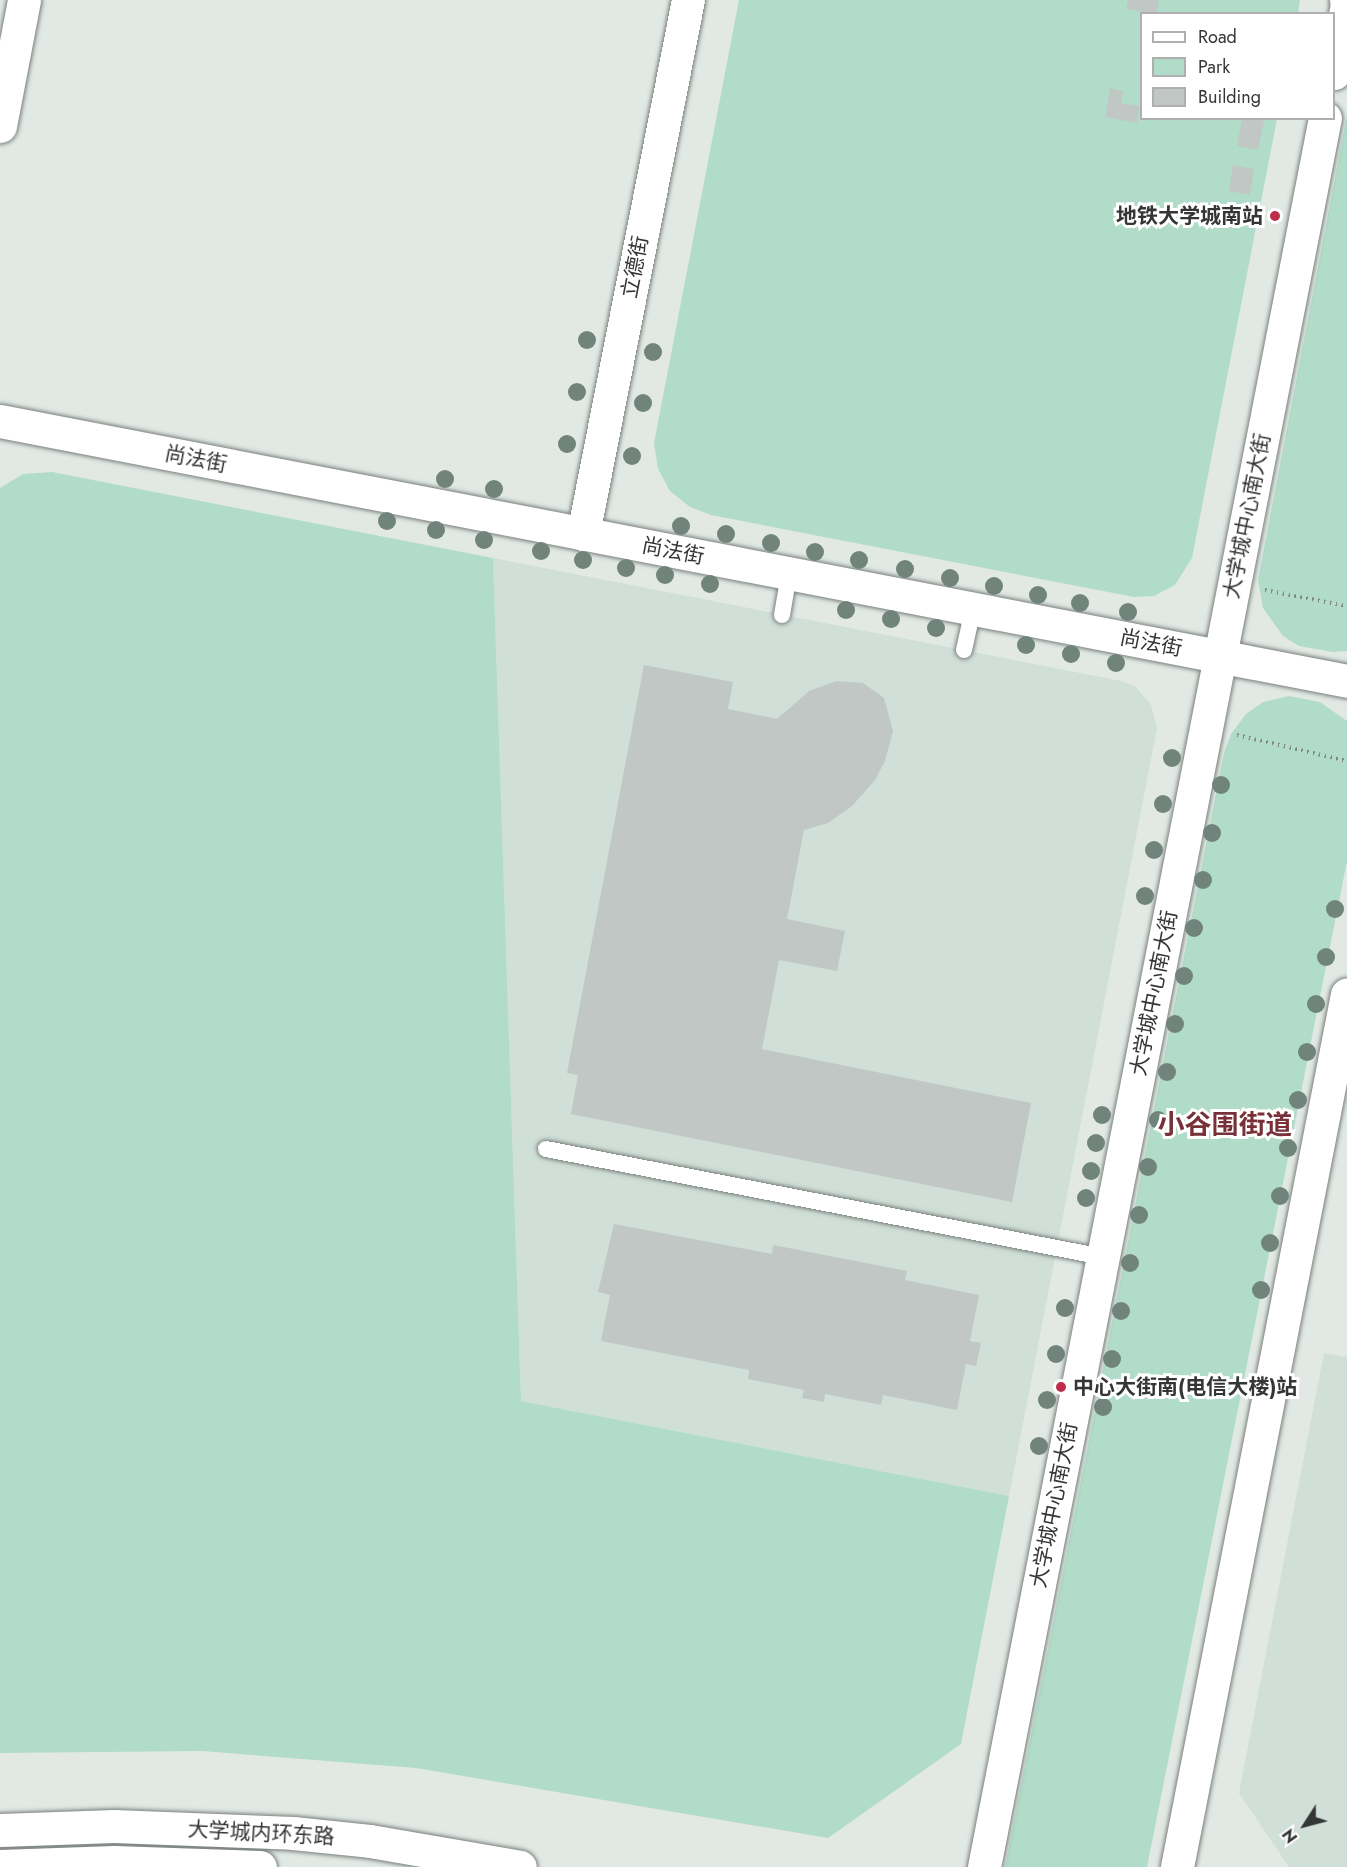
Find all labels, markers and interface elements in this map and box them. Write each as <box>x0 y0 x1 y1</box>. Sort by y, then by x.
legend <box>1140 12 1335 120</box>
text: Road <box>1198 24 1237 50</box>
text: Park <box>1198 54 1230 80</box>
text: Building <box>1198 84 1261 110</box>
place label: 地铁大学城南站 <box>1116 203 1263 229</box>
marker: 地铁大学城南站 <box>1268 209 1282 223</box>
street label: 立德街 <box>617 234 653 300</box>
street label: 大学城中心南大街 <box>1219 431 1275 601</box>
street label: 尚法街 <box>163 441 229 477</box>
street label: 尚法街 <box>640 533 706 569</box>
street label: 尚法街 <box>1118 625 1184 661</box>
street label: 大学城中心南大街 <box>1126 908 1182 1078</box>
district label: 小谷围街道 <box>1158 1109 1292 1141</box>
place label: 中心大街南(电信大楼)站 <box>1073 1374 1297 1400</box>
marker: 中心大街南(电信大楼)站 <box>1054 1380 1068 1394</box>
street label: 大学城中心南大街 <box>1026 1420 1082 1590</box>
north arrow <box>1275 1795 1335 1855</box>
street label: 大学城内环东路 <box>187 1817 335 1849</box>
text: N <box>1277 1824 1303 1848</box>

